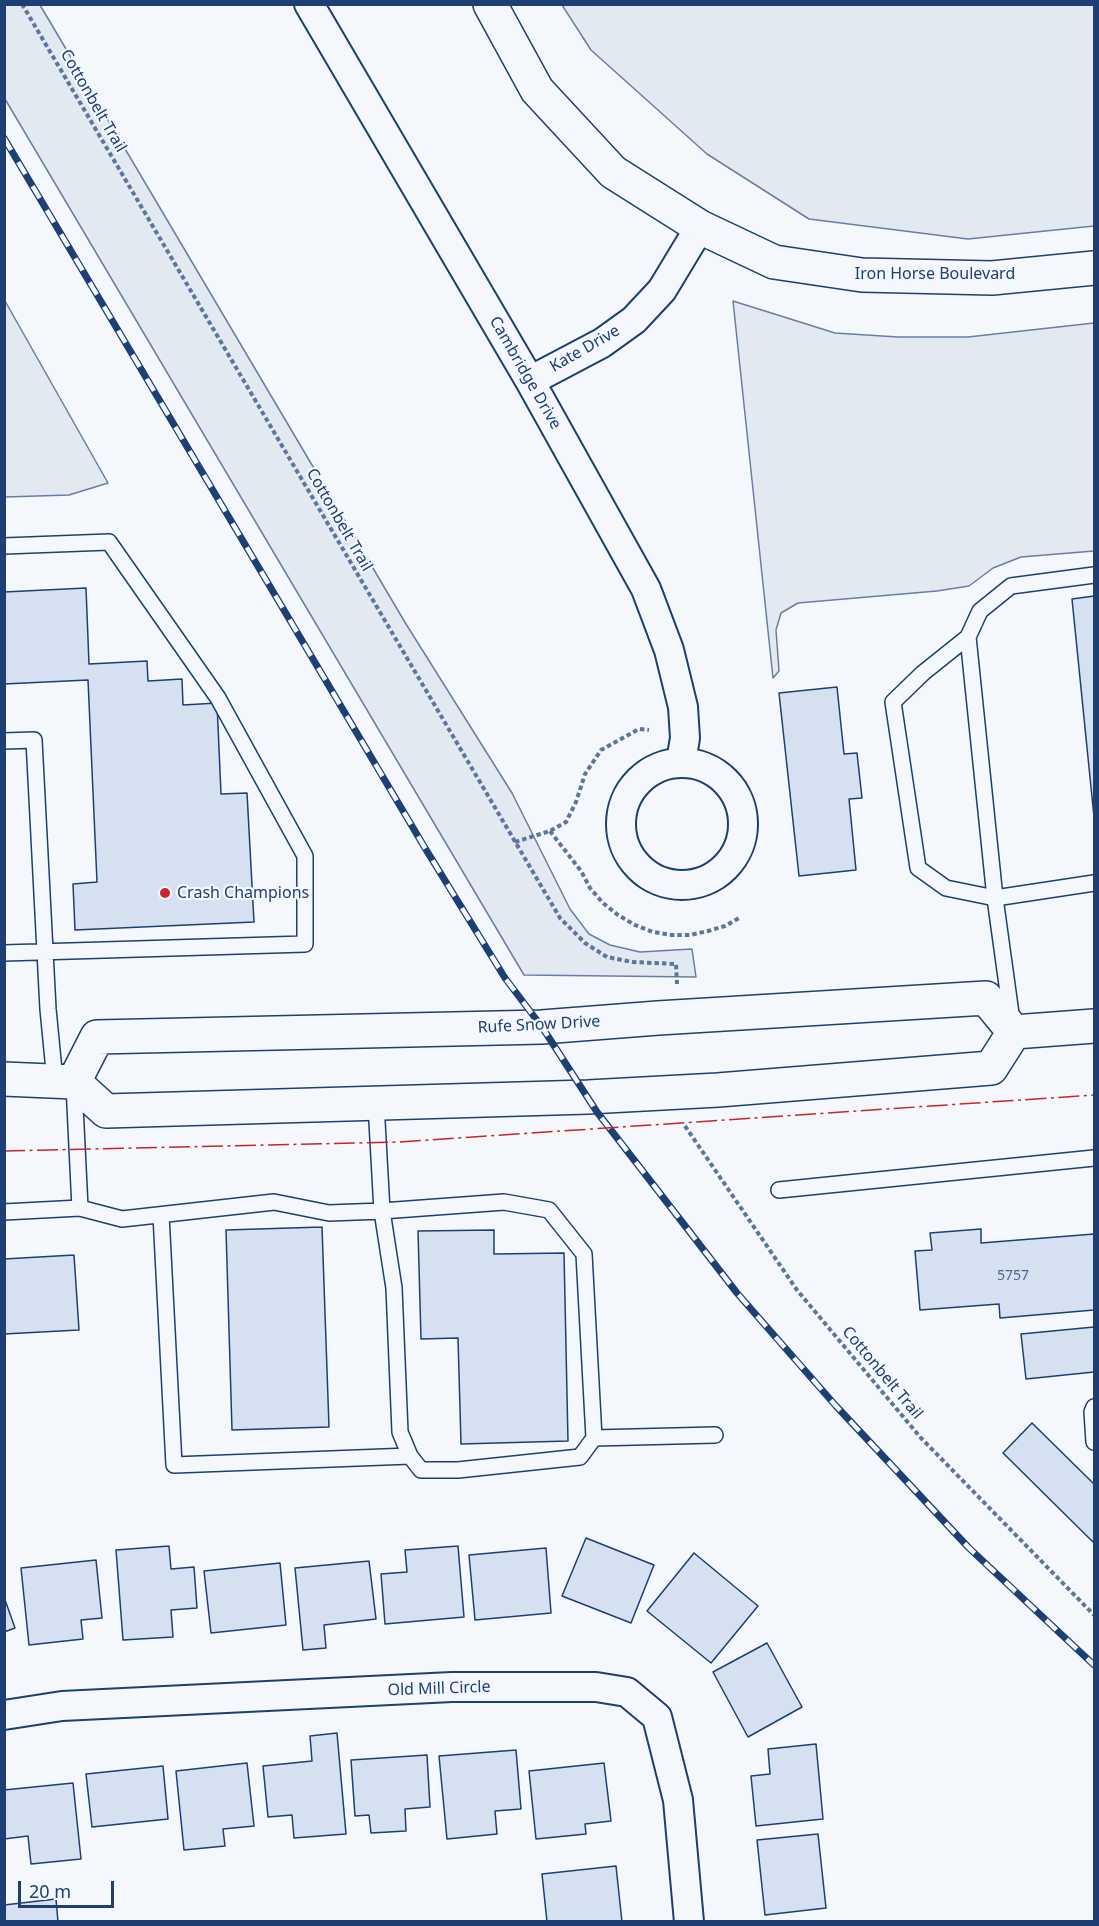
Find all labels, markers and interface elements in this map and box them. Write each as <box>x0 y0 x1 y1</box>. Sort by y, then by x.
street label: Cottonbelt Trail <box>56 46 130 156</box>
street label: Iron Horse Boulevard <box>855 264 1015 284</box>
street label: Cambridge Drive <box>485 313 565 433</box>
street label: Kate Drive <box>547 321 623 377</box>
street label: Cottonbelt Trail <box>302 465 376 575</box>
place label: Crash Champions <box>177 883 309 903</box>
marker: Crash Champions <box>158 886 172 900</box>
street label: Rufe Snow Drive <box>477 1012 601 1038</box>
house number: 5757 <box>997 1268 1029 1284</box>
street label: Cottonbelt Trail <box>838 1323 926 1423</box>
street label: Old Mill Circle <box>387 1678 491 1700</box>
scale bar <box>21 1869 117 1907</box>
text: 20 m <box>29 1879 71 1903</box>

